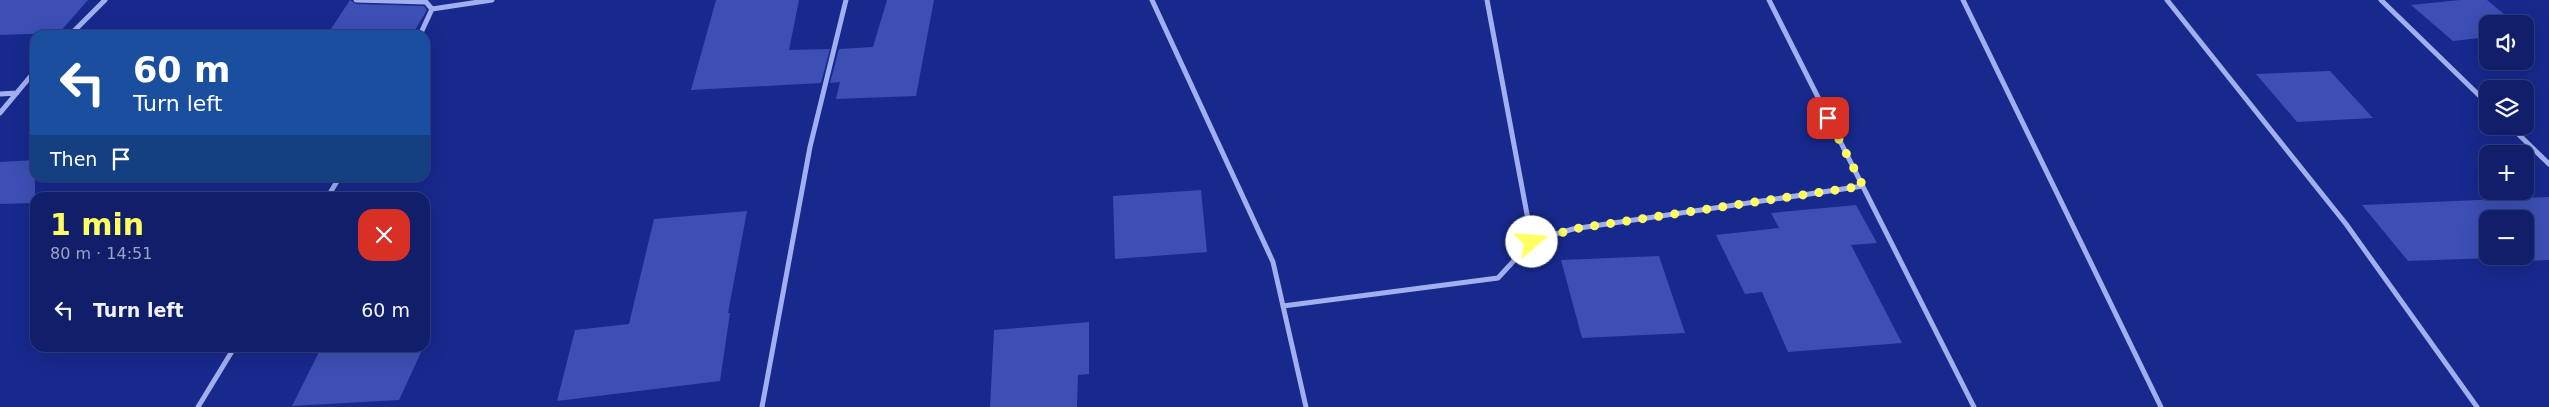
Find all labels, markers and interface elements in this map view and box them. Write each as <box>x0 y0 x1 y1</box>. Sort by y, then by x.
map controls <box>2479 15 2534 265</box>
button: sound <box>2479 15 2534 70</box>
icon: left <box>50 50 115 115</box>
text: 60 m <box>133 50 230 90</box>
button: layers <box>2479 80 2534 135</box>
text: Turn left <box>133 91 222 116</box>
pin <box>1807 97 1849 139</box>
icon: arrive <box>1814 104 1842 132</box>
icon: arrive <box>107 145 135 173</box>
button: + <box>2479 145 2534 200</box>
text: Then <box>50 148 97 170</box>
text: 1 min <box>50 207 144 242</box>
button: close <box>358 209 410 261</box>
button: − <box>2479 210 2534 265</box>
position arrow <box>1505 215 1557 267</box>
text: 80 m · 14:51 <box>50 244 152 263</box>
icon: left <box>50 296 78 324</box>
text: Turn left <box>93 299 184 321</box>
text: 60 m <box>361 299 410 321</box>

